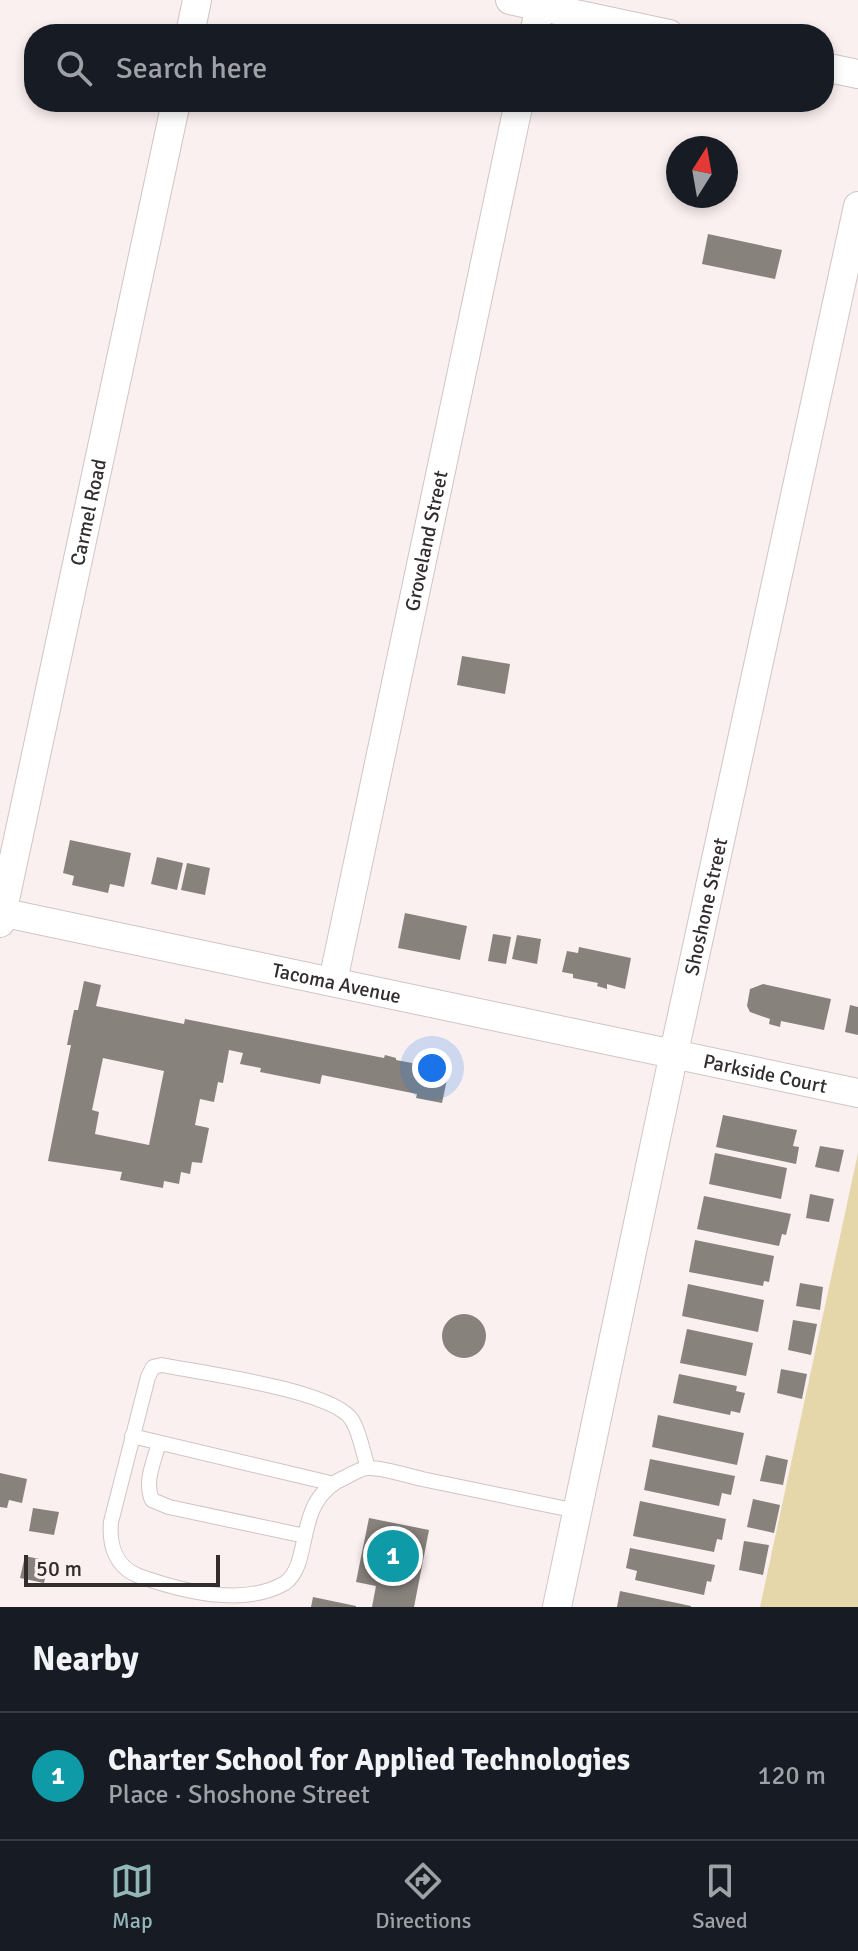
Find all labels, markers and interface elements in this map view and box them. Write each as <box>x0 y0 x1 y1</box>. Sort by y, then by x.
search box <box>24 24 834 112</box>
icon: search <box>52 46 96 90</box>
text: Search here <box>116 50 267 87</box>
north arrow <box>666 136 738 208</box>
street label: Carmel Road <box>65 457 112 568</box>
street label: Groveland Street <box>400 468 454 613</box>
street label: Shoshone Street <box>679 836 733 978</box>
street label: Tacoma Avenue <box>270 958 403 1009</box>
your location <box>412 1048 452 1088</box>
street label: Parkside Court <box>701 1049 829 1099</box>
pin: 1 <box>367 1526 419 1586</box>
scale bar <box>24 1551 220 1587</box>
text: 50 m <box>36 1555 82 1582</box>
text: Nearby <box>32 1638 139 1680</box>
text: Charter School for Applied Technologies <box>108 1742 630 1779</box>
text: 1 <box>51 1760 65 1792</box>
text: 120 m <box>757 1760 826 1792</box>
text: Place · Shoshone Street <box>108 1779 370 1811</box>
tab: Map <box>110 1859 154 1934</box>
tab: Directions <box>375 1859 471 1934</box>
tab: Saved <box>692 1859 748 1934</box>

